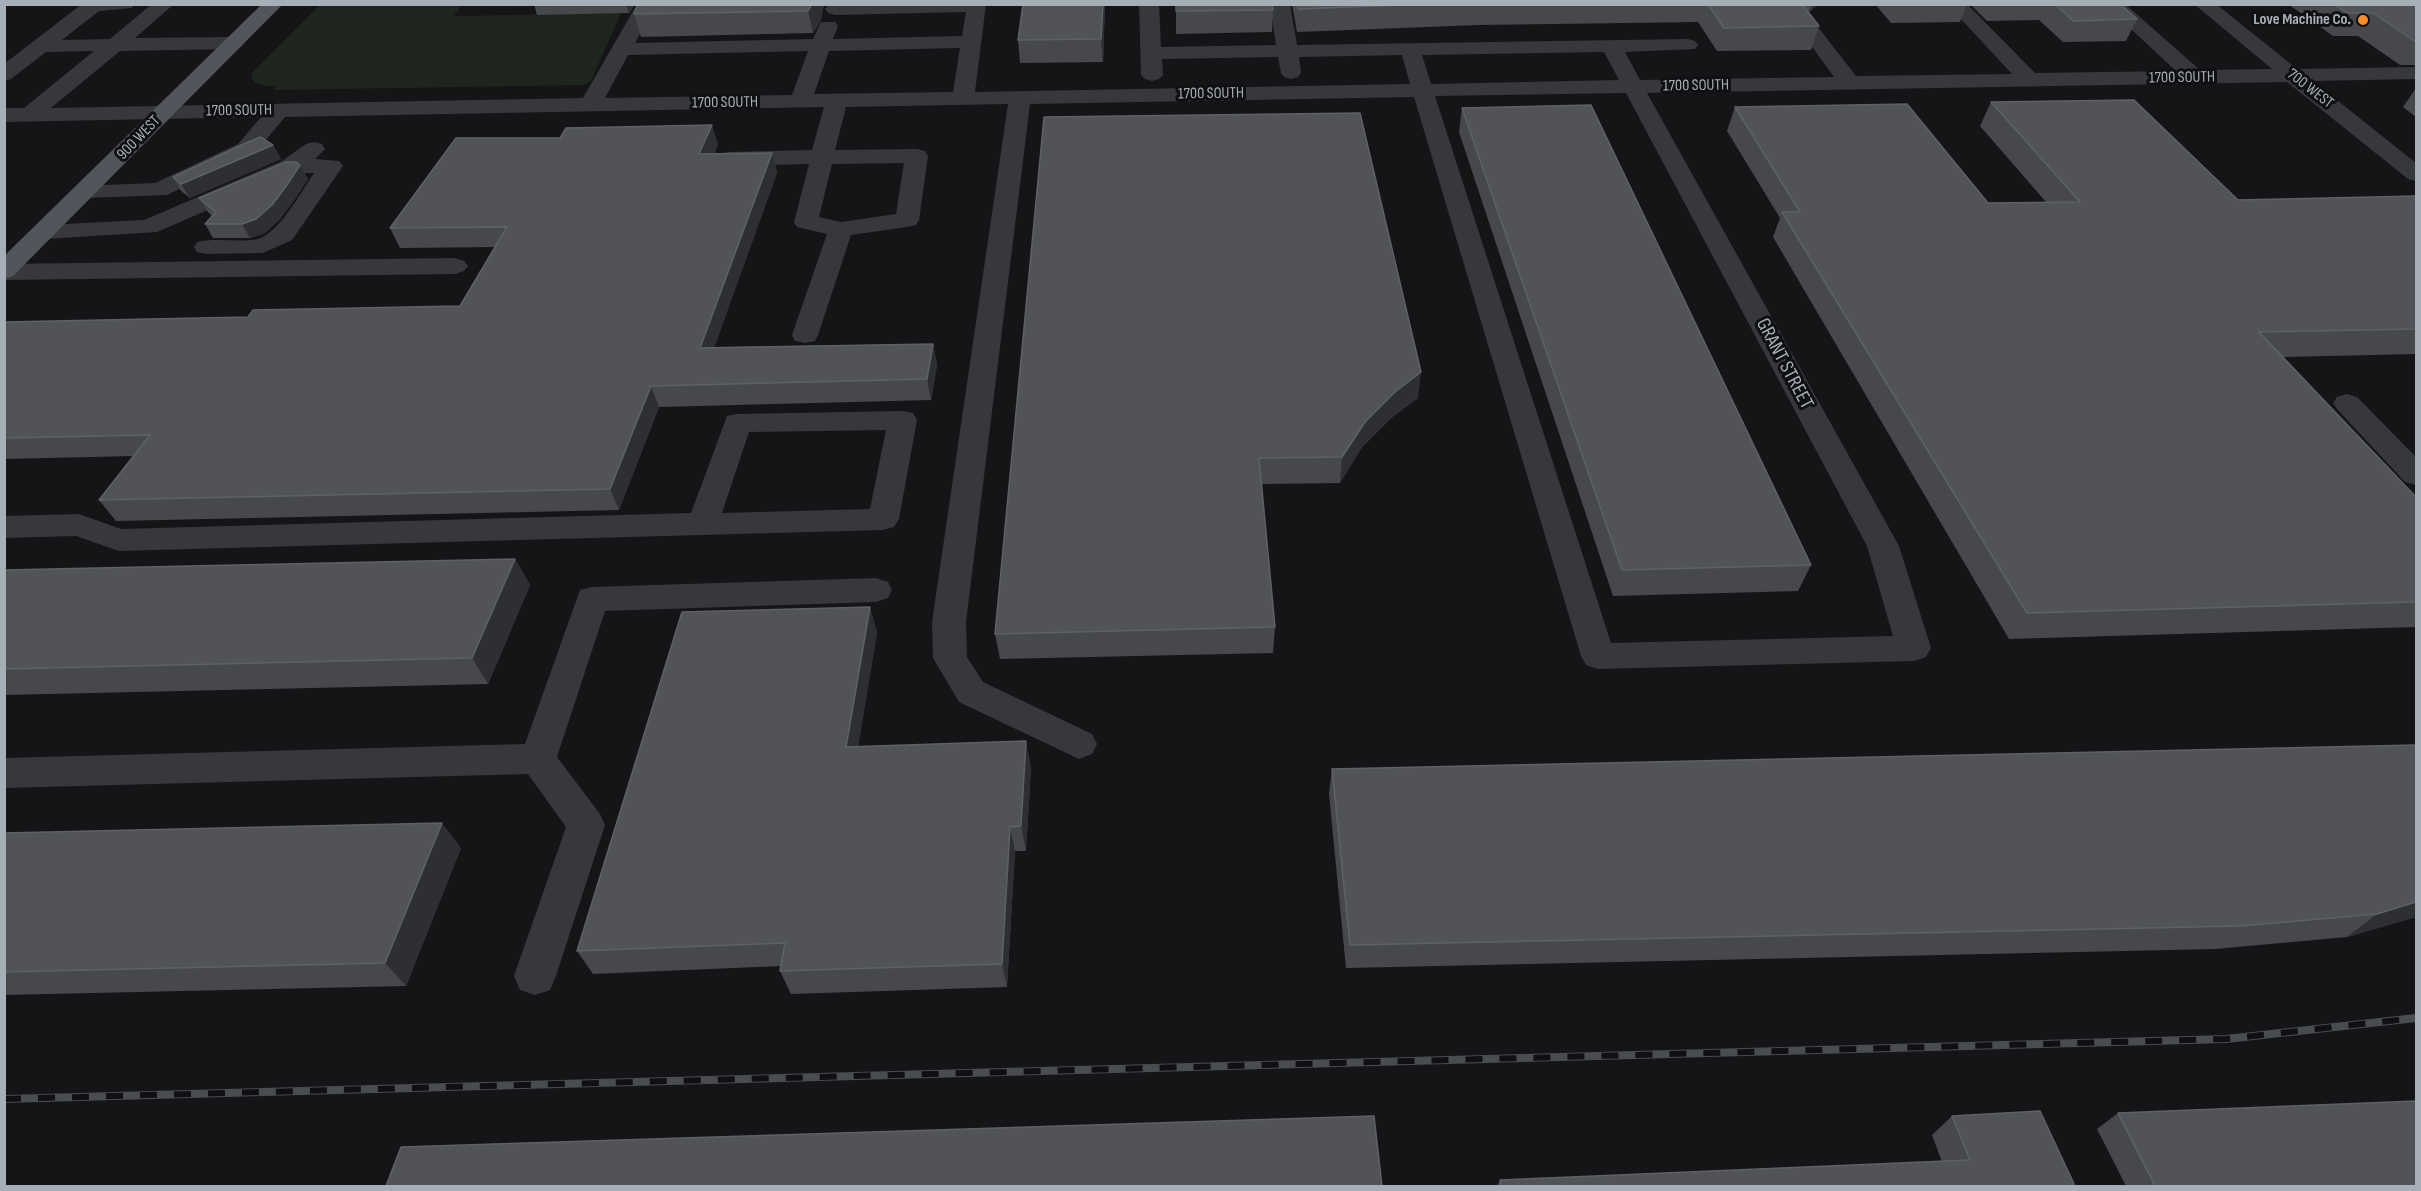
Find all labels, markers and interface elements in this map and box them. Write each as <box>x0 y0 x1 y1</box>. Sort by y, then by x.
place label: Love Machine Co. <box>2253 10 2351 30</box>
marker: Love Machine Co. <box>2356 13 2370 27</box>
street label: 700 WEST <box>2283 65 2337 113</box>
street label: 1700 SOUTH <box>2149 68 2215 88</box>
street label: 1700 SOUTH <box>1663 76 1729 96</box>
street label: 1700 SOUTH <box>1178 84 1244 104</box>
street label: 1700 SOUTH <box>692 93 758 113</box>
street label: 1700 SOUTH <box>206 101 272 121</box>
street label: 900 WEST <box>113 112 165 164</box>
street label: GRANT STREET <box>1750 314 1818 414</box>

